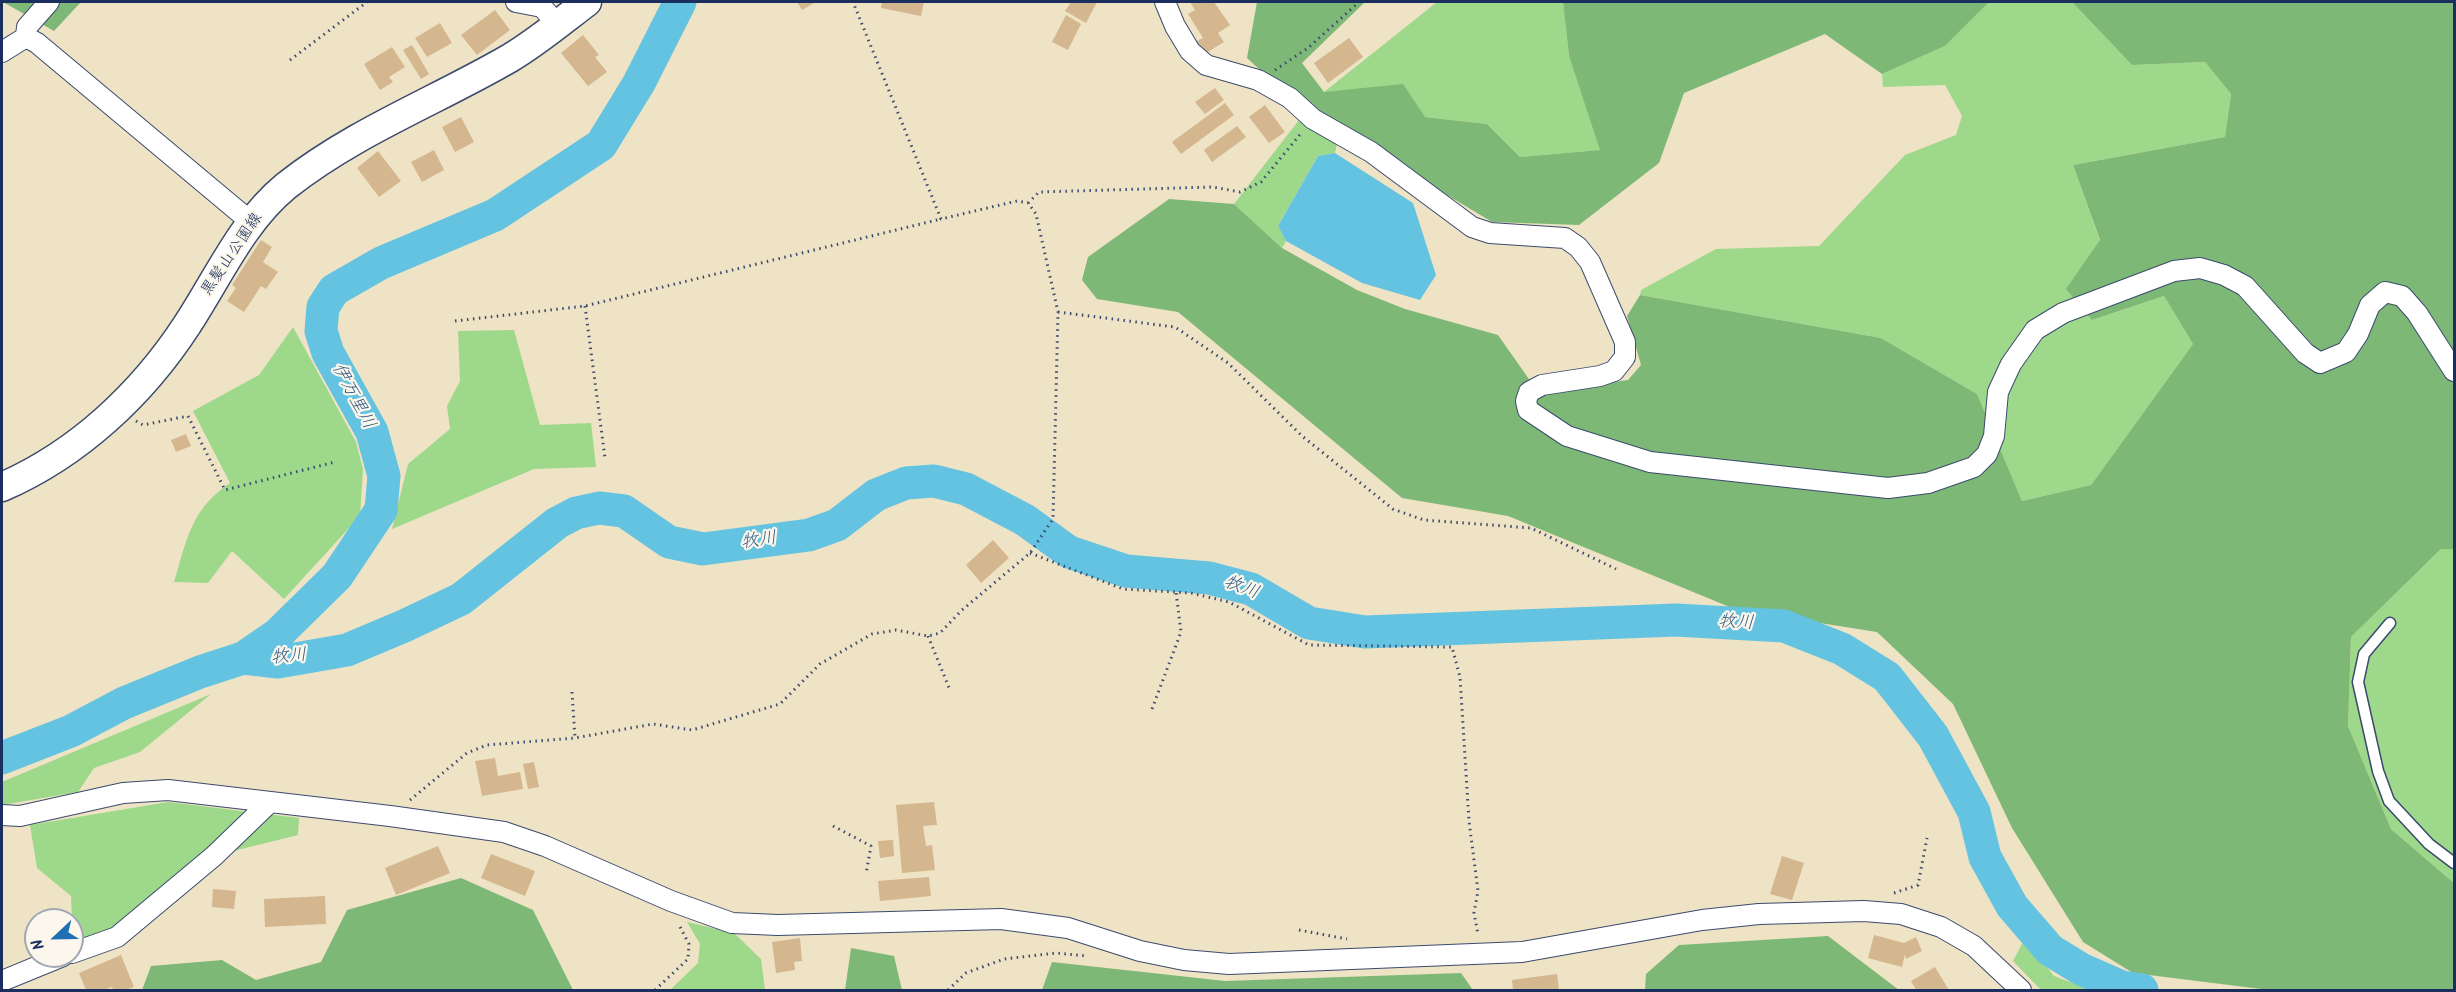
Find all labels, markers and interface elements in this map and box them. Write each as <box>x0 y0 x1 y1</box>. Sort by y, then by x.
street label: 黒髪山公園線 <box>198 210 268 300</box>
water label: 伊万里川 <box>326 360 378 434</box>
water label: 牧川 <box>740 529 778 555</box>
water label: 牧川 <box>1220 572 1262 606</box>
water label: 牧川 <box>1717 612 1755 636</box>
water label: 牧川 <box>270 646 308 670</box>
north arrow <box>24 908 84 968</box>
text: N <box>25 935 52 954</box>

